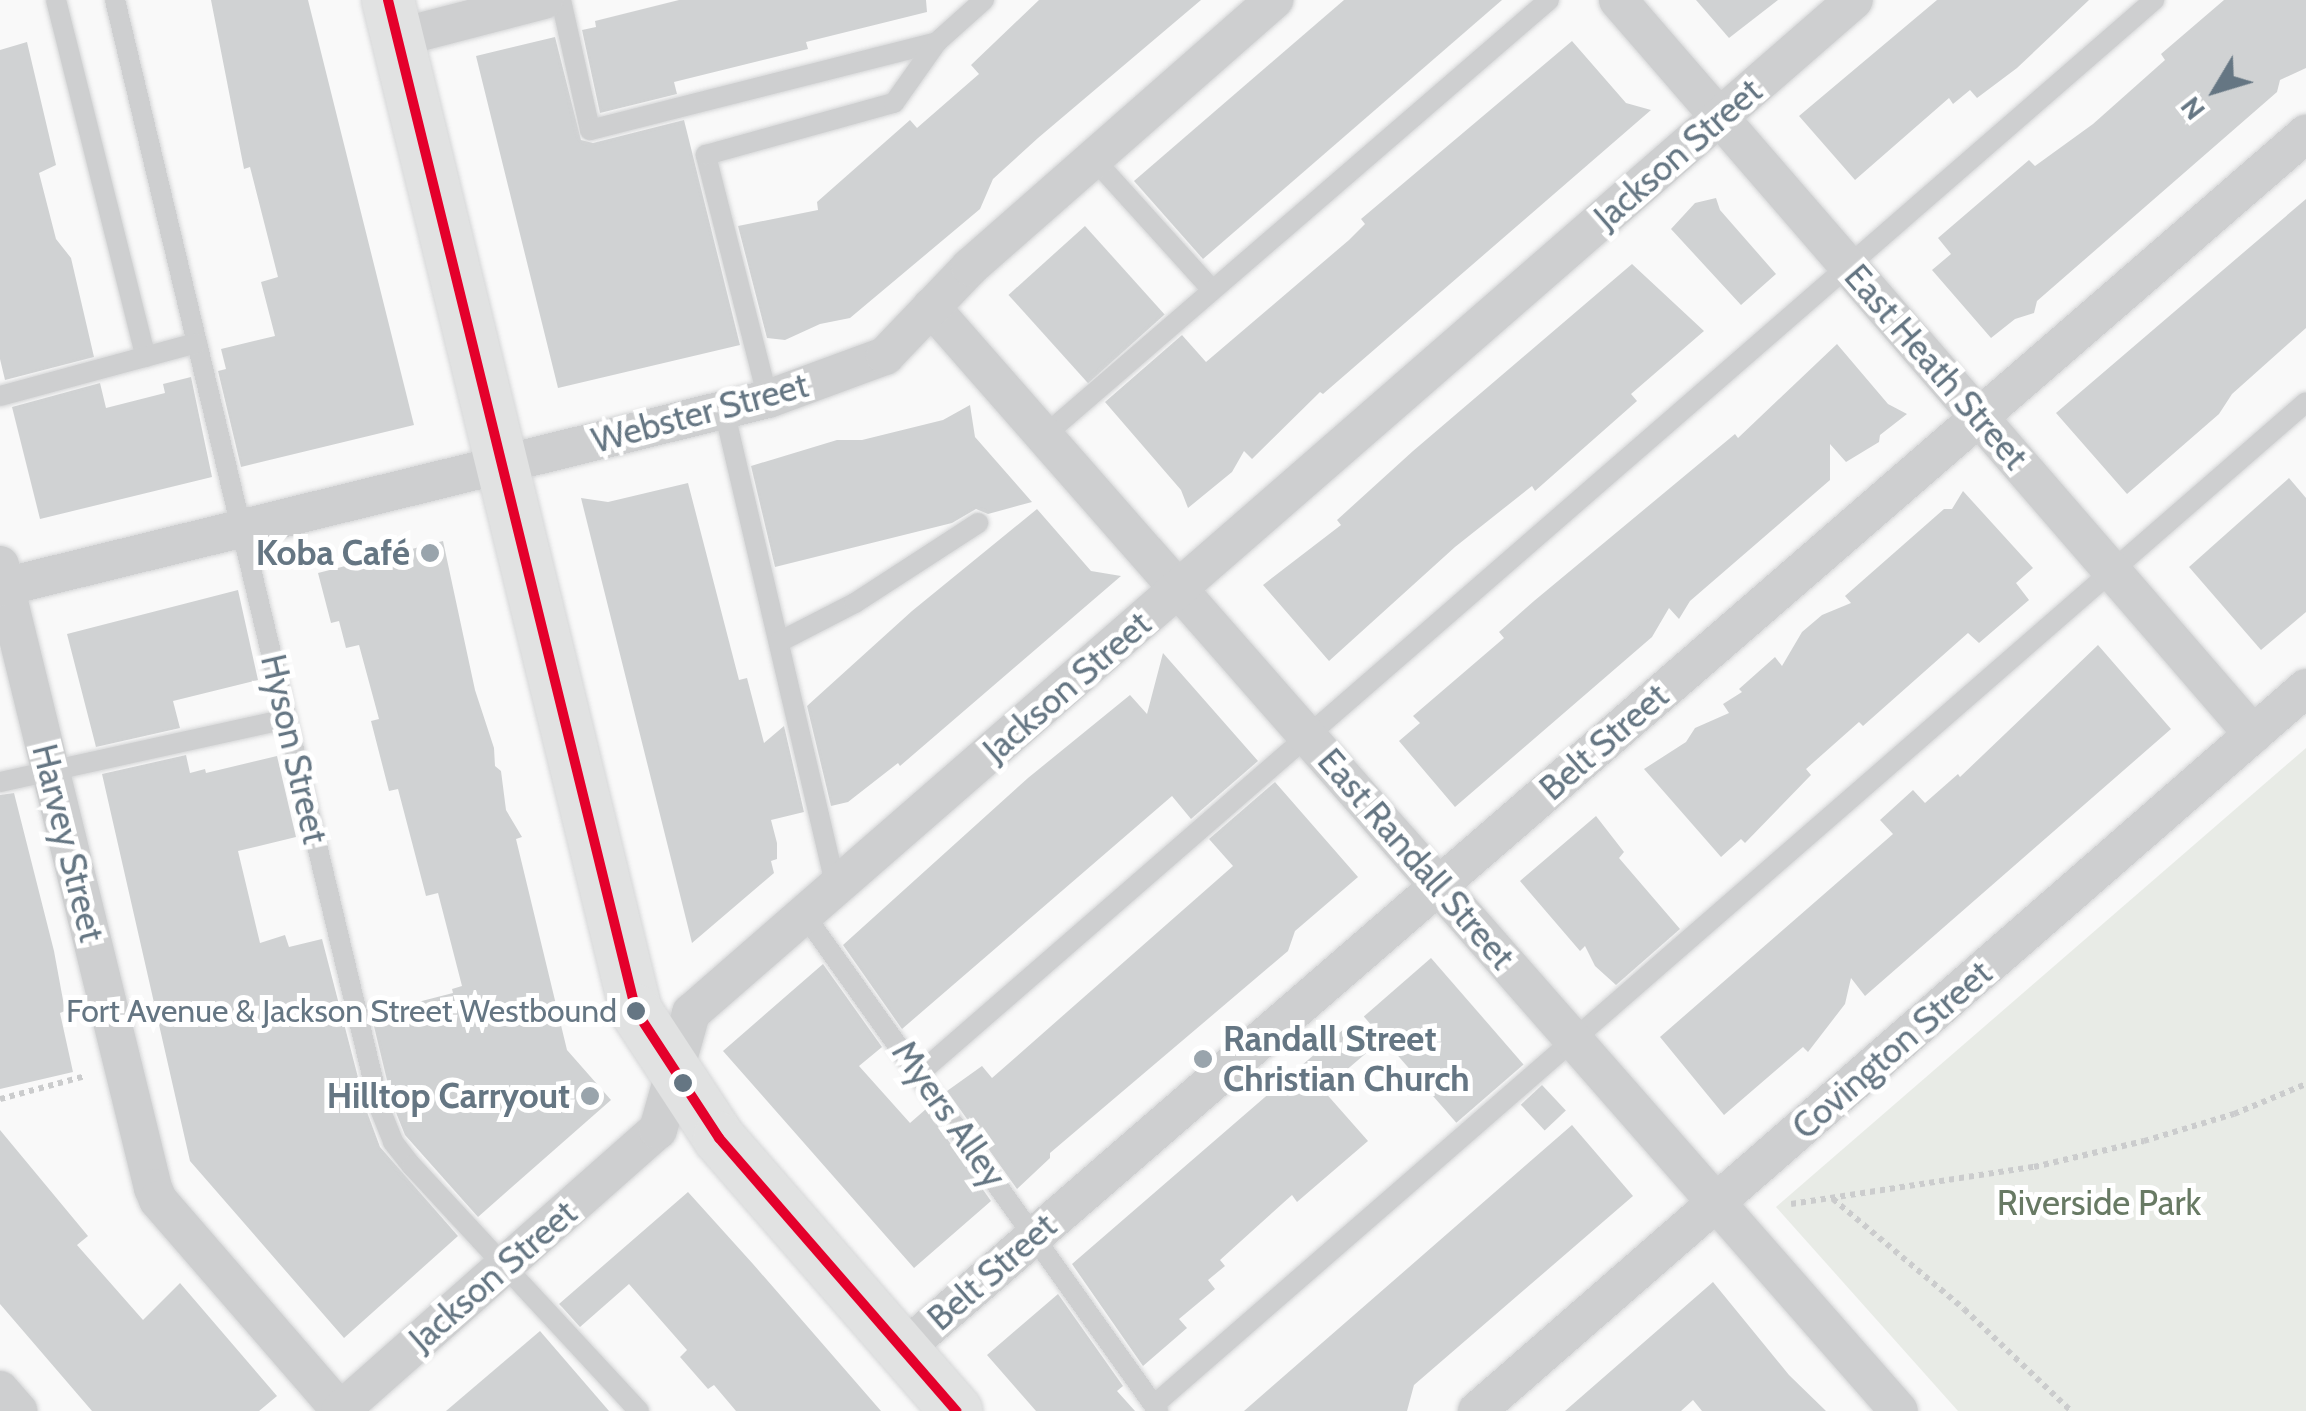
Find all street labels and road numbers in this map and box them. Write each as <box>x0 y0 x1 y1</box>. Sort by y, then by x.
street label: Jackson Street <box>1586 70 1770 238</box>
street label: East Heath Street <box>1836 256 2036 478</box>
street label: Webster Street <box>587 364 813 462</box>
street label: Jackson Street <box>975 603 1159 771</box>
street label: Hyson Street <box>252 650 336 848</box>
street label: Belt Street <box>1531 675 1677 809</box>
street label: Harvey Street <box>23 740 113 946</box>
street label: East Randall Street <box>1309 740 1523 978</box>
street label: Covington Street <box>1784 952 2000 1148</box>
street label: Myers Alley <box>883 1033 1015 1195</box>
street label: Jackson Street <box>401 1192 585 1360</box>
street label: Belt Street <box>919 1205 1065 1339</box>

